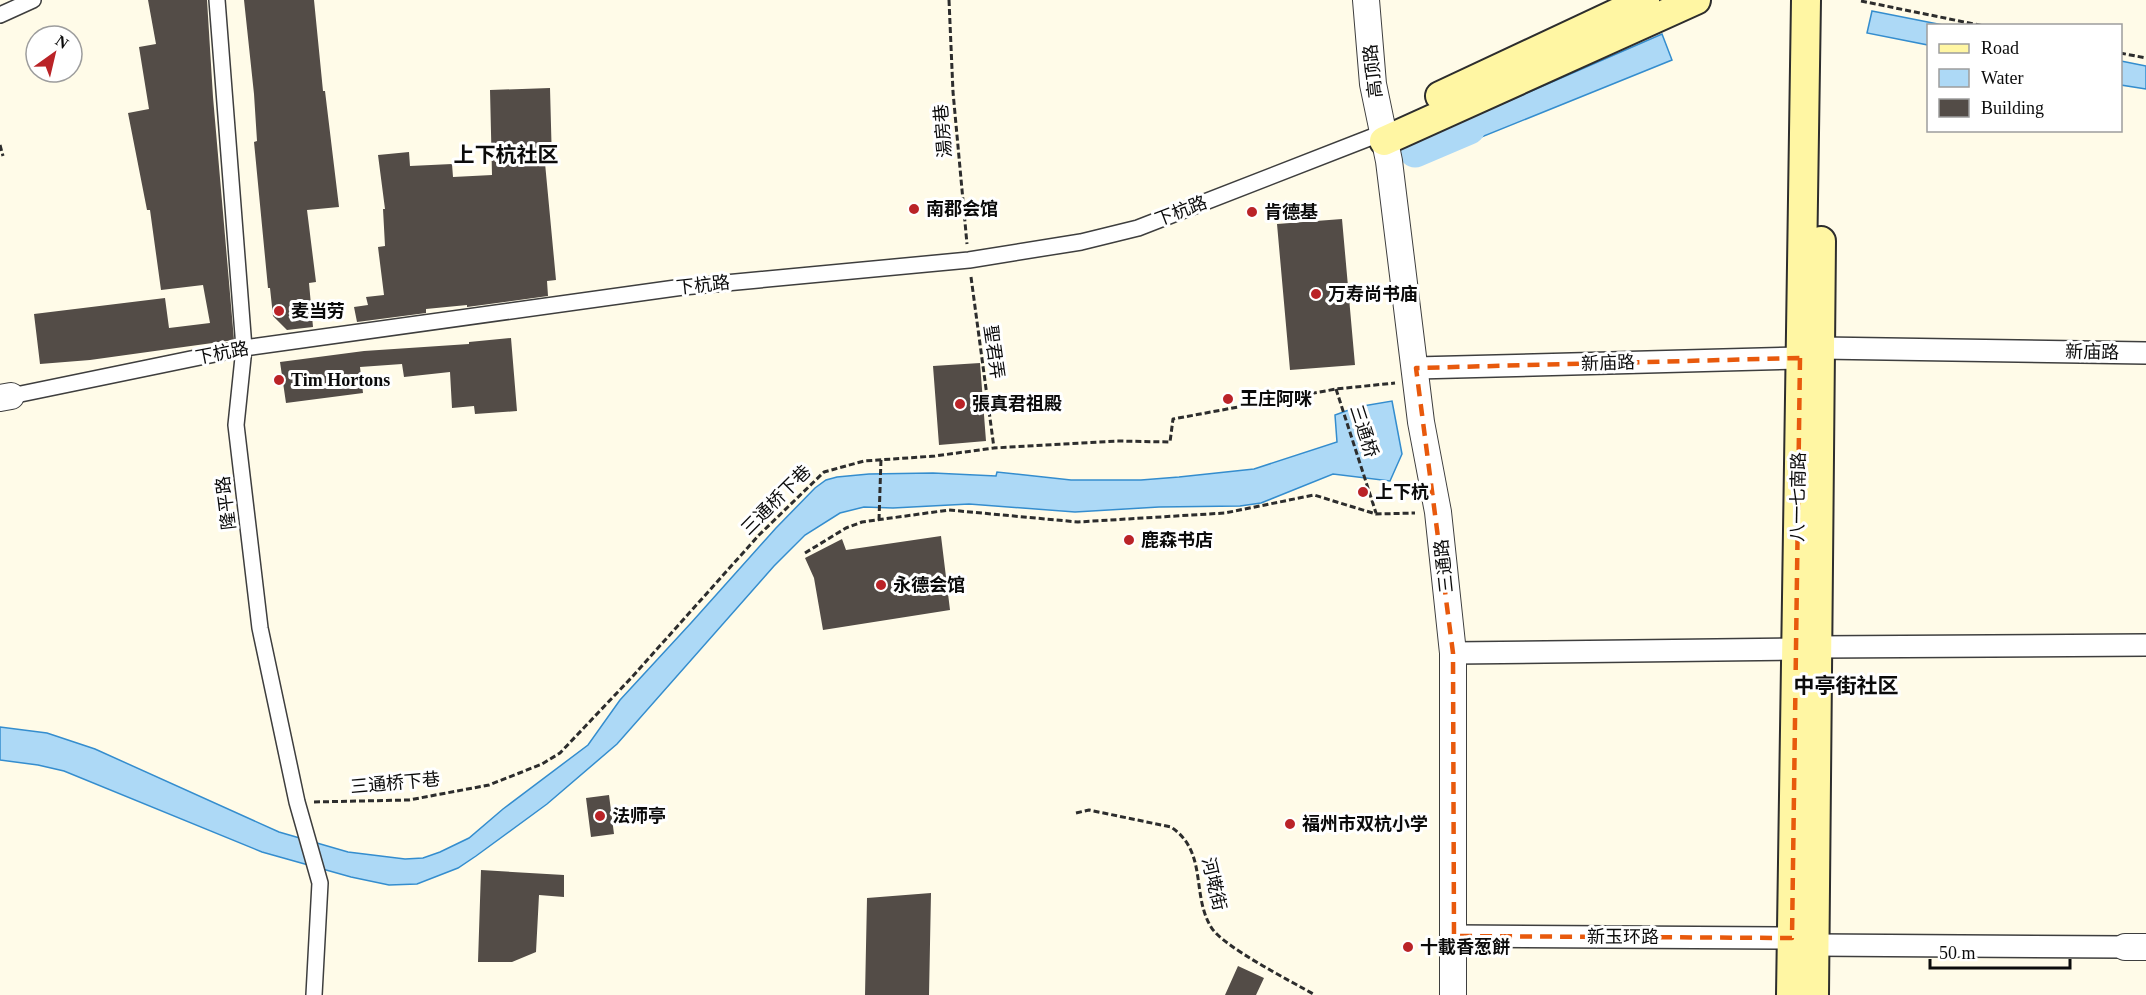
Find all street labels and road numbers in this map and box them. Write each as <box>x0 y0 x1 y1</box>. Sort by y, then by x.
street label: 高顶路 <box>1360 43 1386 99</box>
street label: 湯房巷 <box>931 103 955 159</box>
street label: 下杭路 <box>1152 192 1210 230</box>
street label: 下杭路 <box>675 272 731 298</box>
street label: 聖君弄 <box>980 324 1008 380</box>
street label: 下杭路 <box>194 338 250 368</box>
street label: 新庙路 <box>2065 342 2119 362</box>
street label: 新庙路 <box>1581 352 1635 374</box>
street label: 三通桥 <box>1346 402 1382 460</box>
street label: 八一七南路 <box>1787 452 1809 542</box>
street label: 三通桥下巷 <box>737 461 815 539</box>
street label: 隆平路 <box>213 475 239 531</box>
street label: 三通路 <box>1431 538 1457 594</box>
street label: 三通桥下巷 <box>349 769 441 797</box>
street label: 河墘街 <box>1198 855 1230 913</box>
street label: 新玉环路 <box>1587 927 1659 947</box>

